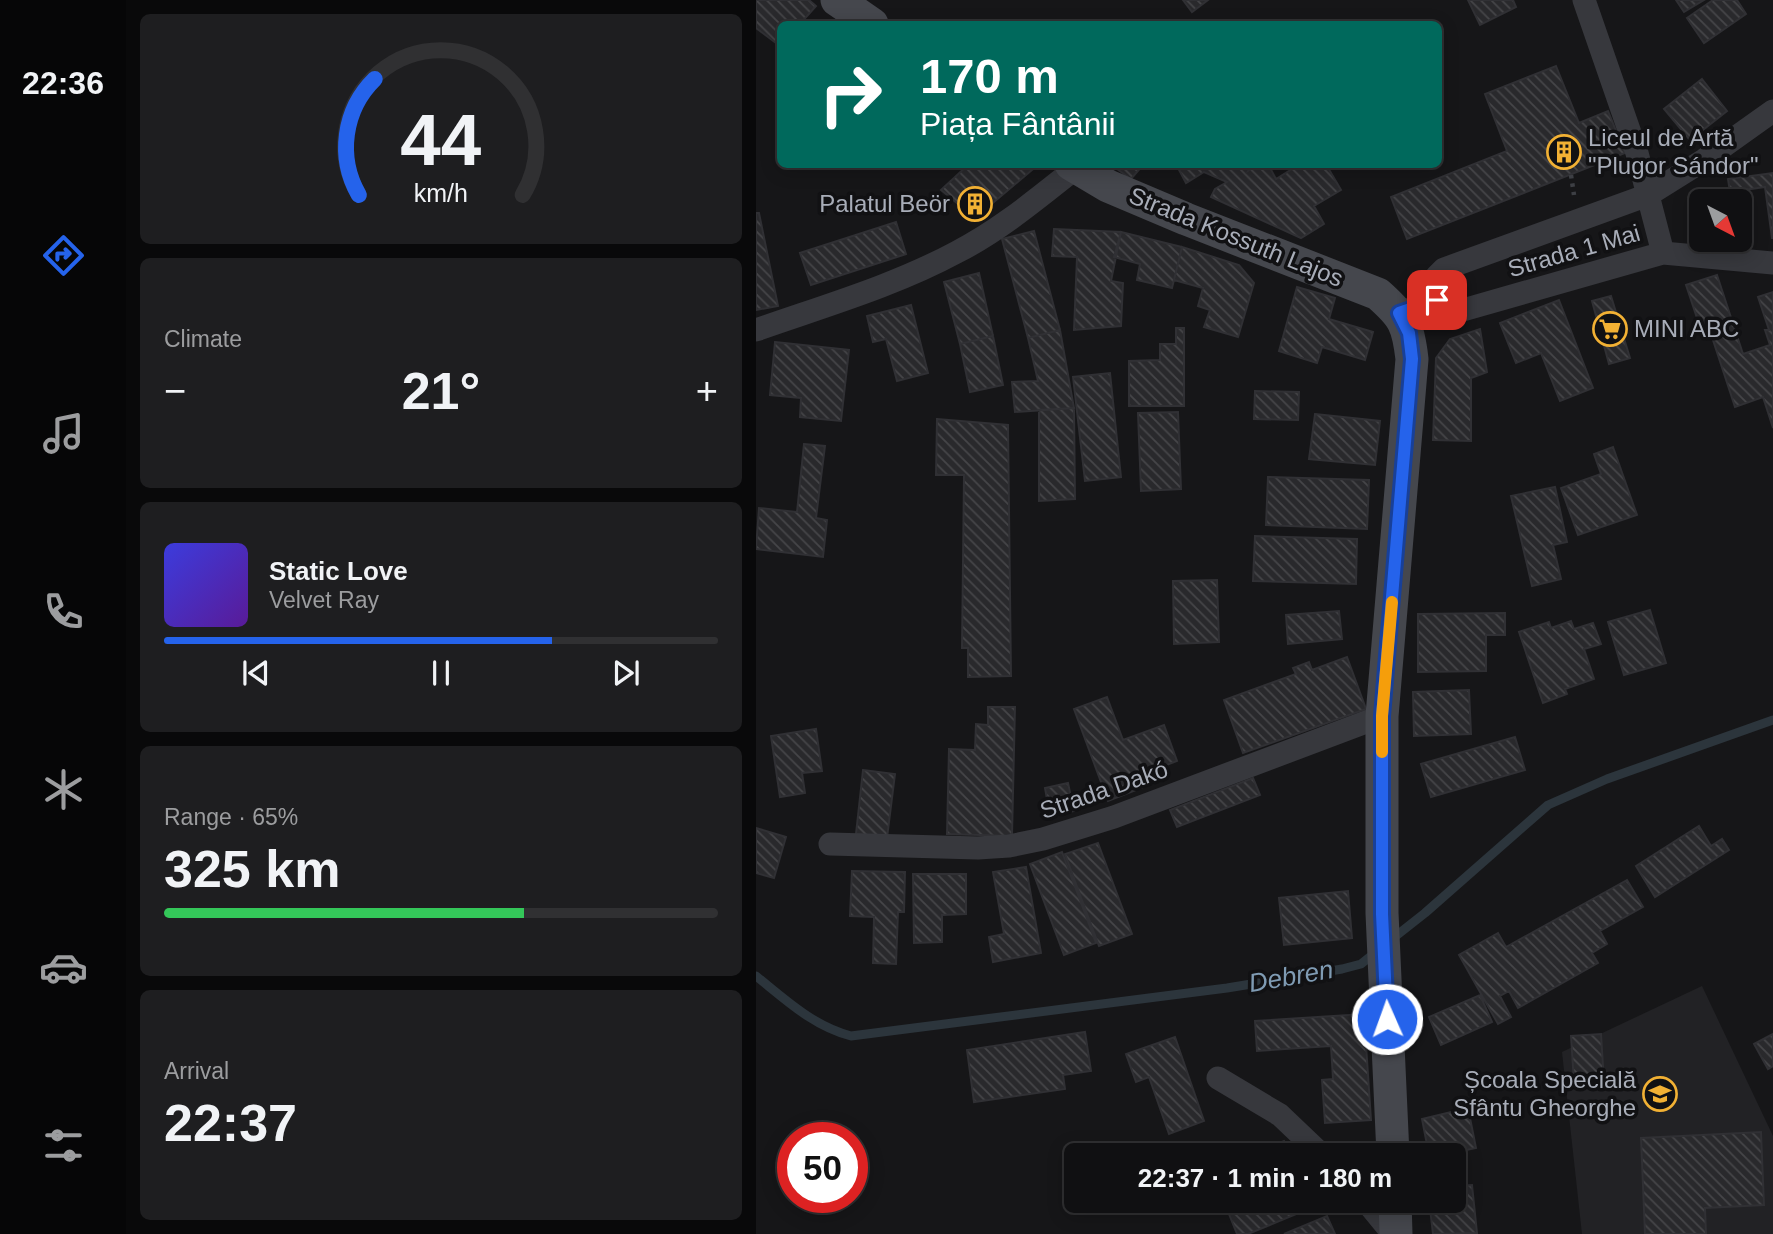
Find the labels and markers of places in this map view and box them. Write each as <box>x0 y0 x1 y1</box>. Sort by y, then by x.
place label: Liceul de Artă "Plugor Sándor" <box>1588 124 1758 179</box>
building icon: Liceul de Artă "Plugor Sándor" <box>1545 133 1583 171</box>
building icon: Palatul Beör <box>956 185 994 223</box>
place label: Palatul Beör <box>819 190 950 217</box>
pin <box>1407 270 1467 330</box>
supermarket icon: MINI ABC <box>1591 310 1629 348</box>
place label: MINI ABC <box>1634 315 1739 342</box>
place label: Școala Specială Sfântu Gheorghe <box>1453 1066 1637 1121</box>
school or university icon: Școala Specială Sfântu Gheorghe <box>1641 1075 1679 1113</box>

